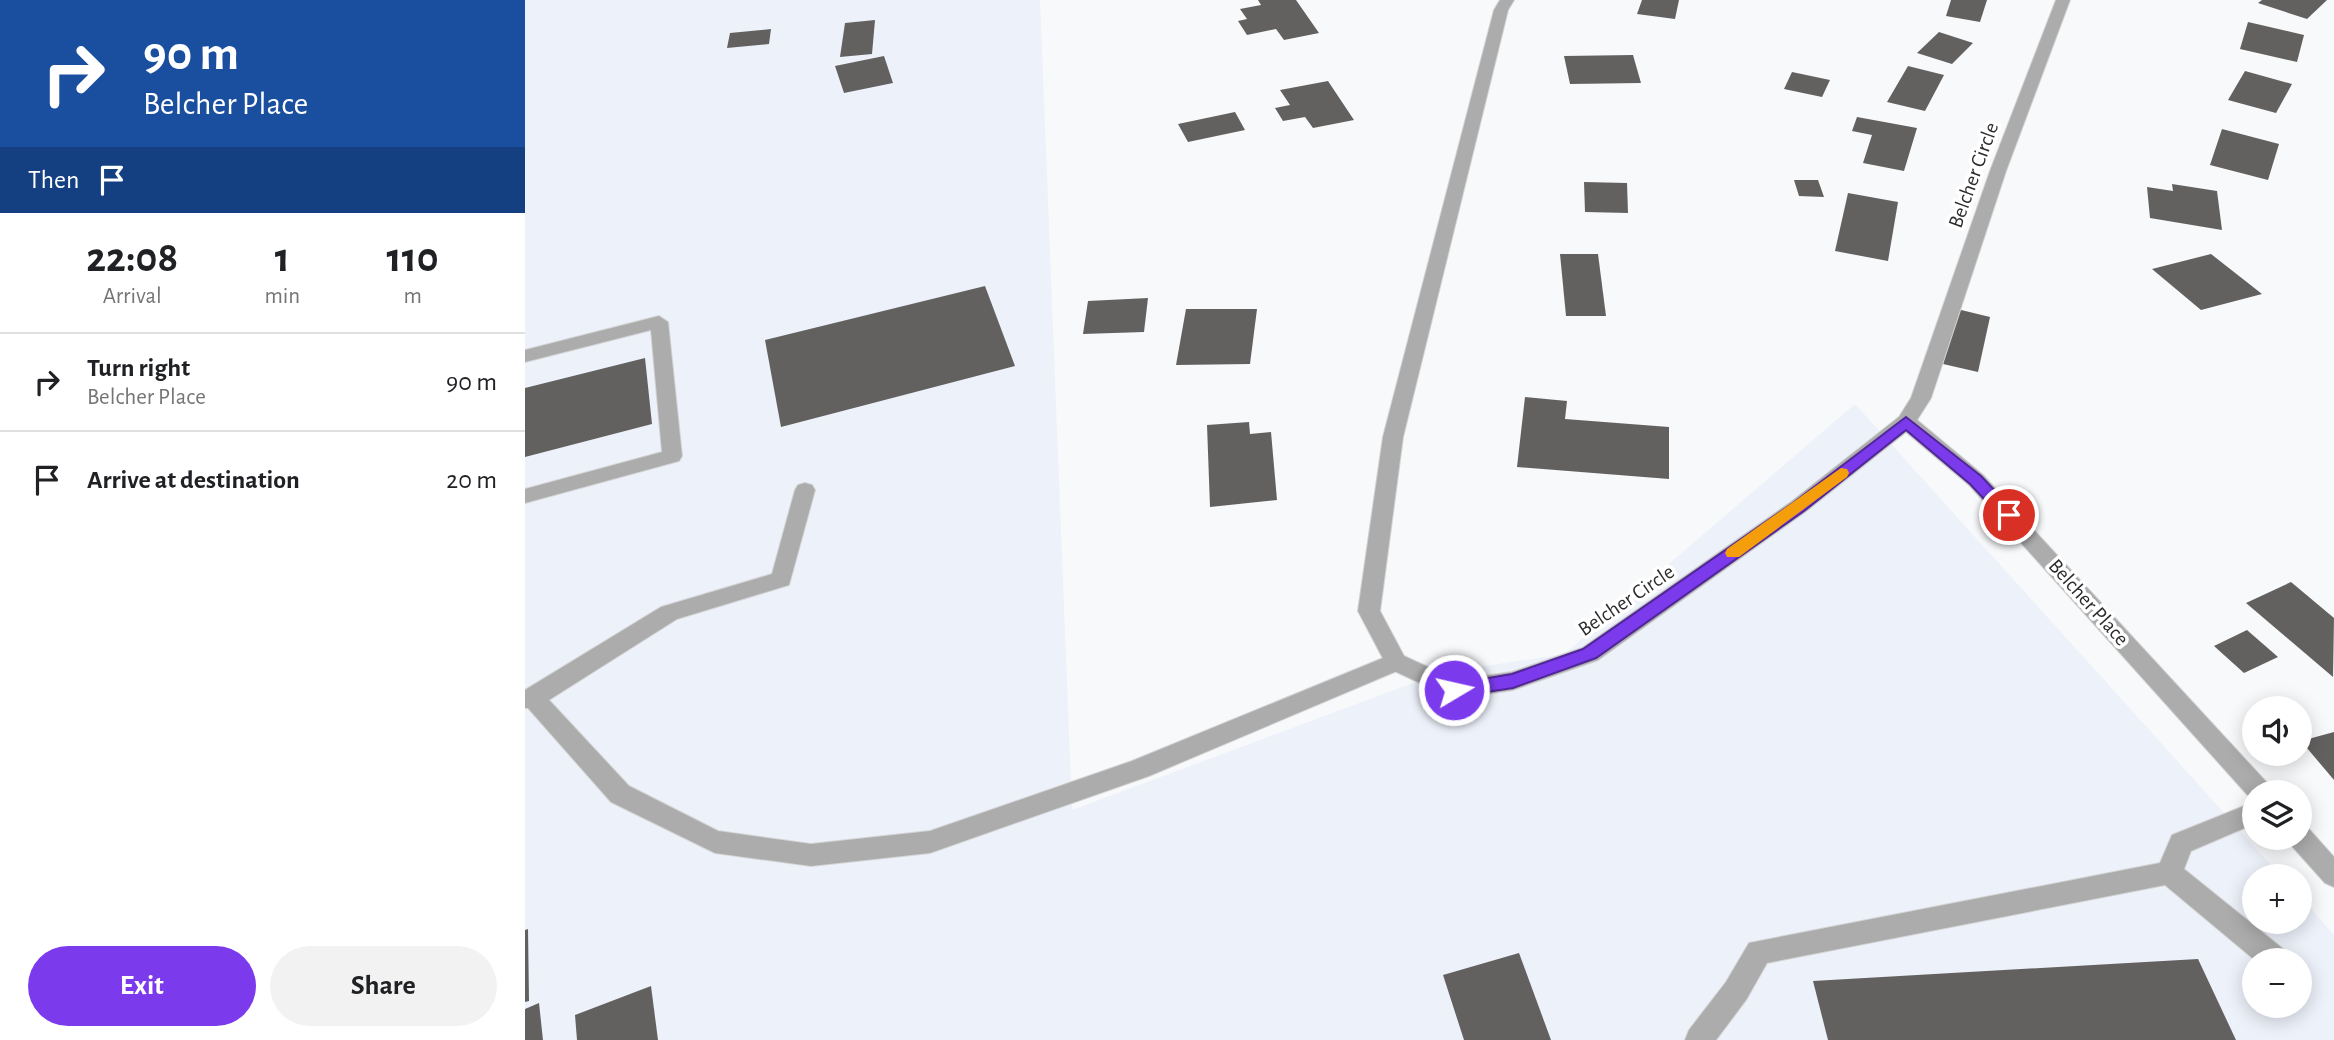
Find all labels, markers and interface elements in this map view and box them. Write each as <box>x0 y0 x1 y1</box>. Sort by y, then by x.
icon: right <box>28 28 119 119</box>
text: 90 m <box>143 30 239 79</box>
text: Belcher Place <box>143 88 308 120</box>
street label: Belcher Circle <box>1945 120 2002 231</box>
icon: arrive <box>93 161 131 199</box>
text: Then <box>28 167 79 193</box>
text: 22:08 <box>86 237 178 279</box>
text: 1 <box>275 237 290 279</box>
text: 110 <box>387 237 439 279</box>
text: Arrival <box>103 285 162 308</box>
text: min <box>264 285 300 308</box>
text: m <box>403 285 422 308</box>
text: Turn right <box>87 355 190 381</box>
icon: right <box>28 363 66 401</box>
text: 90 m <box>446 369 497 395</box>
text: Belcher Place <box>87 386 206 409</box>
icon: arrive <box>28 461 66 499</box>
text: Arrive at destination <box>87 467 300 493</box>
text: 20 m <box>446 467 497 493</box>
pin <box>1979 485 2039 545</box>
icon: arrive <box>1990 496 2028 534</box>
street label: Belcher Place <box>2045 555 2133 650</box>
street label: Belcher Circle <box>1575 561 1678 640</box>
position arrow <box>1417 653 1491 727</box>
map controls <box>2242 696 2312 1018</box>
button: sound <box>2242 696 2312 766</box>
button: layers <box>2242 780 2312 850</box>
button: + <box>2242 864 2312 934</box>
button: Exit <box>28 946 256 1026</box>
button: Share <box>270 946 497 1026</box>
button: − <box>2242 948 2312 1018</box>

